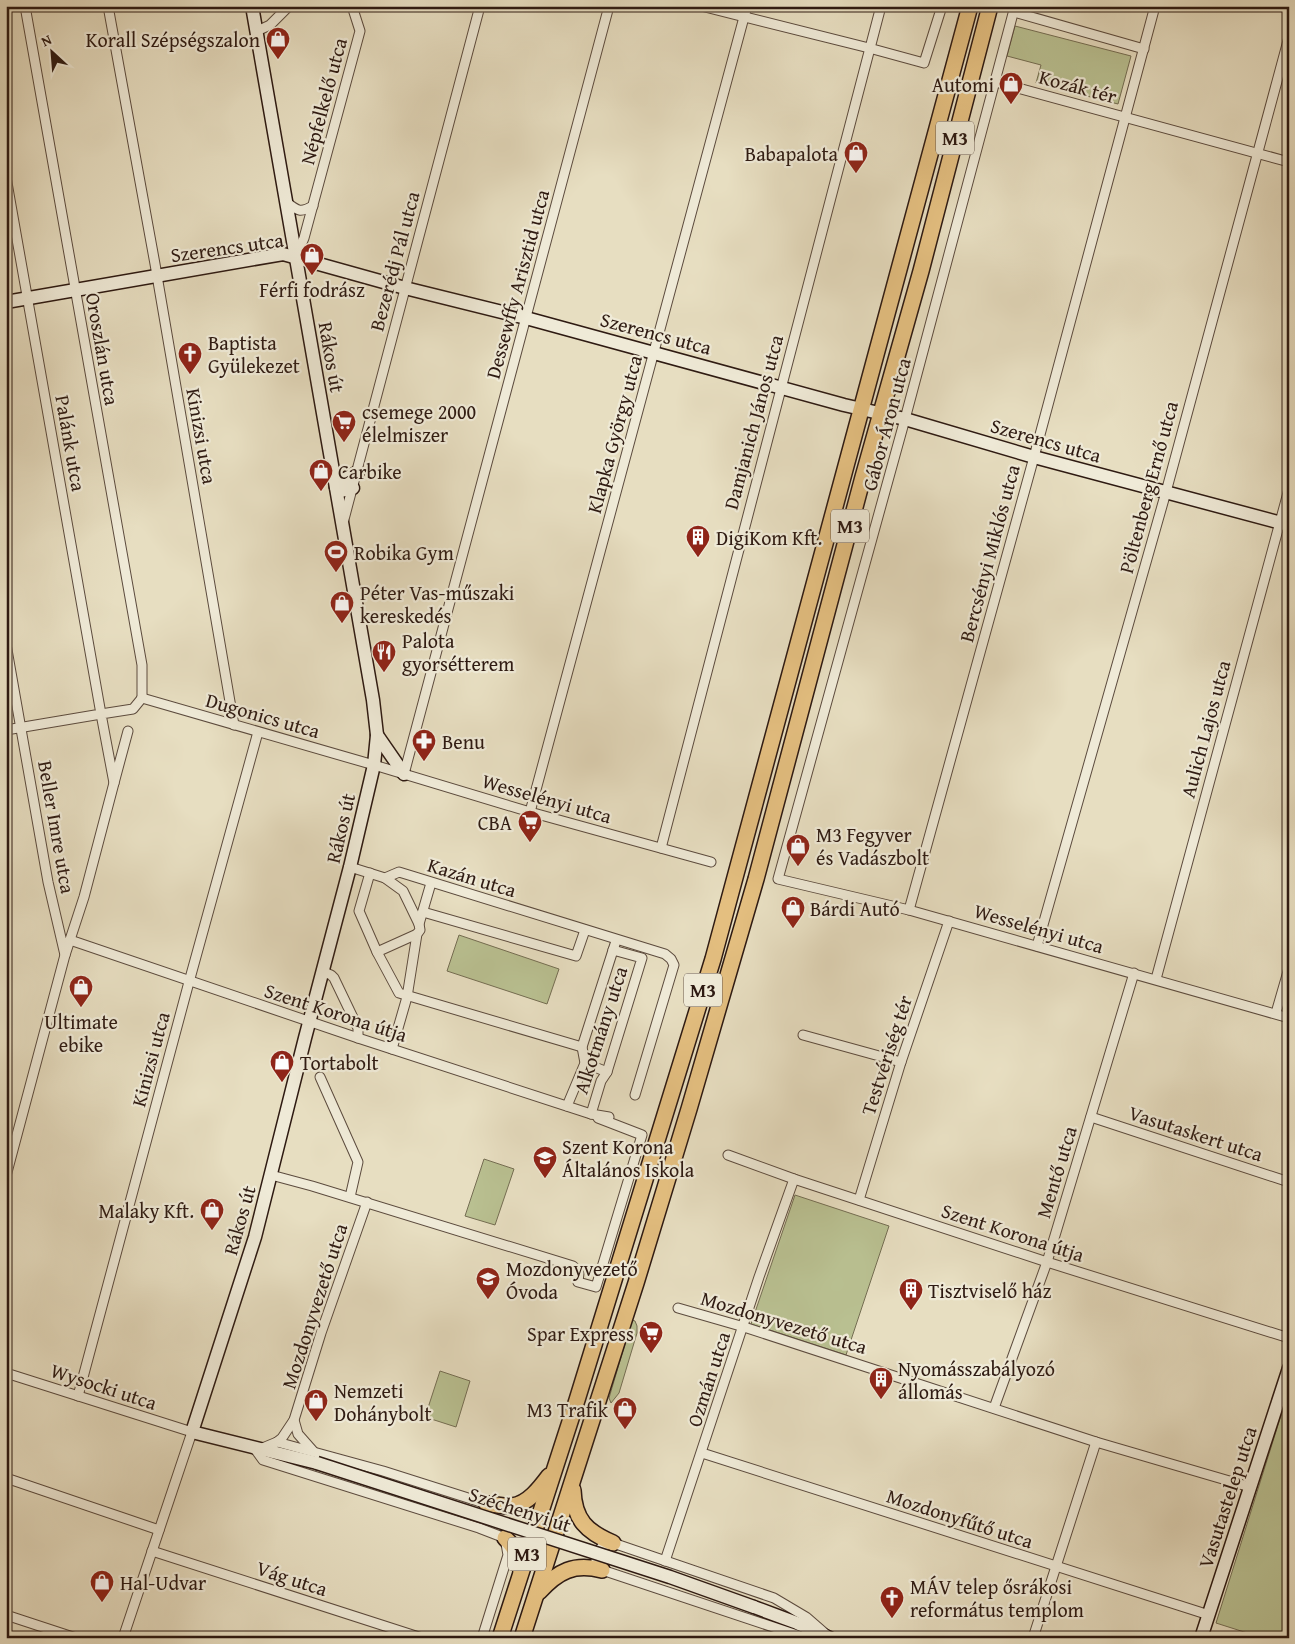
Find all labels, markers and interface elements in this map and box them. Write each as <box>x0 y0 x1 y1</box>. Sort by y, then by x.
place label: Korall Szépségszalon <box>86 25 260 54</box>
shop icon: Korall Szépségszalon <box>265 26 291 60</box>
north arrow <box>28 28 78 78</box>
text: N <box>38 29 55 51</box>
street label: Népfelkelő utca <box>292 34 354 168</box>
street label: Kozák tér <box>1036 62 1120 110</box>
place label: Automi <box>932 70 994 99</box>
shop icon: Automi <box>998 71 1024 105</box>
road number: M3 <box>936 122 974 154</box>
place label: Babapalota <box>745 139 839 168</box>
shop icon: Babapalota <box>843 140 869 174</box>
street label: Dessewffy Arisztid utca <box>478 186 556 382</box>
street label: Bezerédj Pál utca <box>361 187 427 334</box>
street label: Szerencs utca <box>169 225 286 269</box>
shop icon: Férfi fodrász <box>299 242 325 276</box>
place label: Férfi fodrász <box>259 275 365 304</box>
street label: Oroszlán utca <box>79 290 127 408</box>
street label: Szerencs utca <box>597 304 715 362</box>
street label: Rákos út <box>312 319 352 395</box>
place label: Baptista Gyülekezet <box>208 328 300 380</box>
street label: Damjanich János utca <box>716 331 790 512</box>
church icon: Baptista Gyülekezet <box>177 341 203 375</box>
street label: Klapka György utca <box>579 351 649 516</box>
street label: Gábor Áron utca <box>854 354 918 494</box>
street label: Kinizsi utca <box>179 386 225 487</box>
street label: Palánk utca <box>48 393 94 494</box>
place label: csemege 2000 élelmiszer <box>362 397 476 449</box>
street label: Pöltenberg Ernő utca <box>1111 397 1185 576</box>
supermarket icon: csemege 2000 élelmiszer <box>331 409 357 443</box>
street label: Szerencs utca <box>987 410 1105 470</box>
place label: Carbike <box>338 457 402 486</box>
shop icon: Carbike <box>308 458 334 492</box>
street label: Bercsényi Miklós utca <box>951 461 1027 645</box>
road number: M3 <box>831 510 869 542</box>
place label: DigiKom Kft. <box>716 523 822 552</box>
building icon: DigiKom Kft. <box>685 524 711 558</box>
place label: Robika Gym <box>354 538 454 567</box>
sports icon: Robika Gym <box>323 539 349 573</box>
place label: Péter Vas-műszaki kereskedés <box>360 578 515 630</box>
shop icon: Péter Vas-műszaki kereskedés <box>329 590 355 624</box>
place label: Palota gyorsétterem <box>402 626 515 678</box>
restaurant icon: Palota gyorsétterem <box>371 639 397 673</box>
street label: Aulich Lajos utca <box>1173 656 1237 801</box>
street label: Dugonics utca <box>203 685 324 745</box>
place label: Benu <box>442 727 485 756</box>
pharmacy icon: Benu <box>411 728 437 762</box>
street label: Beller Imre utca <box>31 758 83 896</box>
street label: Wesselényi utca <box>479 766 616 830</box>
street label: Rákos út <box>318 790 362 866</box>
place label: CBA <box>478 808 512 837</box>
supermarket icon: CBA <box>517 809 543 843</box>
place label: M3 Fegyver és Vadászbolt <box>816 820 929 872</box>
shop icon: M3 Fegyver és Vadászbolt <box>785 833 811 867</box>
street label: Kazán utca <box>424 850 520 904</box>
place label: Bárdi Autó <box>810 894 900 923</box>
shop icon: Bárdi Autó <box>780 895 806 929</box>
street label: Wesselényi utca <box>971 896 1108 960</box>
street label: Alkotmány utca <box>566 962 634 1097</box>
shop icon: Ultimate ebike <box>68 974 94 1008</box>
road number: M3 <box>684 974 722 1006</box>
street label: Szent Korona útja <box>261 975 412 1049</box>
street label: Testvériség tér <box>853 991 919 1119</box>
place label: Ultimate ebike <box>44 1007 118 1059</box>
street label: Kinizsi utca <box>123 1008 177 1110</box>
place label: Tortabolt <box>300 1048 379 1077</box>
shop icon: Tortabolt <box>269 1049 295 1083</box>
street label: Vasutaskert utca <box>1125 1098 1267 1169</box>
street label: Mentő utca <box>1028 1122 1084 1222</box>
place label: Szent Korona Általános Iskola <box>562 1132 695 1184</box>
school or university icon: Szent Korona Általános Iskola <box>532 1145 558 1179</box>
street label: Rákos út <box>215 1182 263 1258</box>
street label: Szent Korona útja <box>938 1195 1089 1269</box>
place label: Malaky Kft. <box>98 1196 194 1225</box>
shop icon: Malaky Kft. <box>199 1197 225 1231</box>
street label: Mozdonyvezető utca <box>274 1219 355 1392</box>
place label: Mozdonyvezető Óvoda <box>506 1254 638 1306</box>
school or university icon: Mozdonyvezető Óvoda <box>475 1266 501 1300</box>
place label: Tisztviselő ház <box>928 1276 1051 1305</box>
building icon: Tisztviselő ház <box>898 1277 924 1311</box>
street label: Mozdonyvezető utca <box>697 1283 871 1361</box>
place label: Spar Express <box>527 1319 634 1348</box>
supermarket icon: Spar Express <box>638 1320 664 1354</box>
street label: Ozmán utca <box>679 1327 737 1430</box>
place label: Nyomásszabályozó állomás <box>898 1354 1055 1406</box>
street label: Wysocki utca <box>47 1355 161 1417</box>
building icon: Nyomásszabályozó állomás <box>868 1366 894 1400</box>
place label: Nemzeti Dohánybolt <box>334 1376 431 1428</box>
shop icon: Nemzeti Dohánybolt <box>303 1388 329 1422</box>
place label: M3 Trafik <box>527 1395 609 1424</box>
shop icon: M3 Trafik <box>612 1396 638 1430</box>
street label: Vasutastelep utca <box>1190 1422 1264 1572</box>
street label: Széchenyi út <box>465 1479 575 1539</box>
street label: Mozdonyfűtő utca <box>883 1481 1038 1556</box>
road number: M3 <box>508 1538 546 1570</box>
street label: Vág utca <box>253 1553 332 1603</box>
place label: Hal-Udvar <box>120 1568 206 1597</box>
shop icon: Hal-Udvar <box>89 1569 115 1603</box>
place label: MÁV telep ősrákosi református templom <box>910 1572 1085 1624</box>
church icon: MÁV telep ősrákosi református templom <box>879 1585 905 1619</box>

